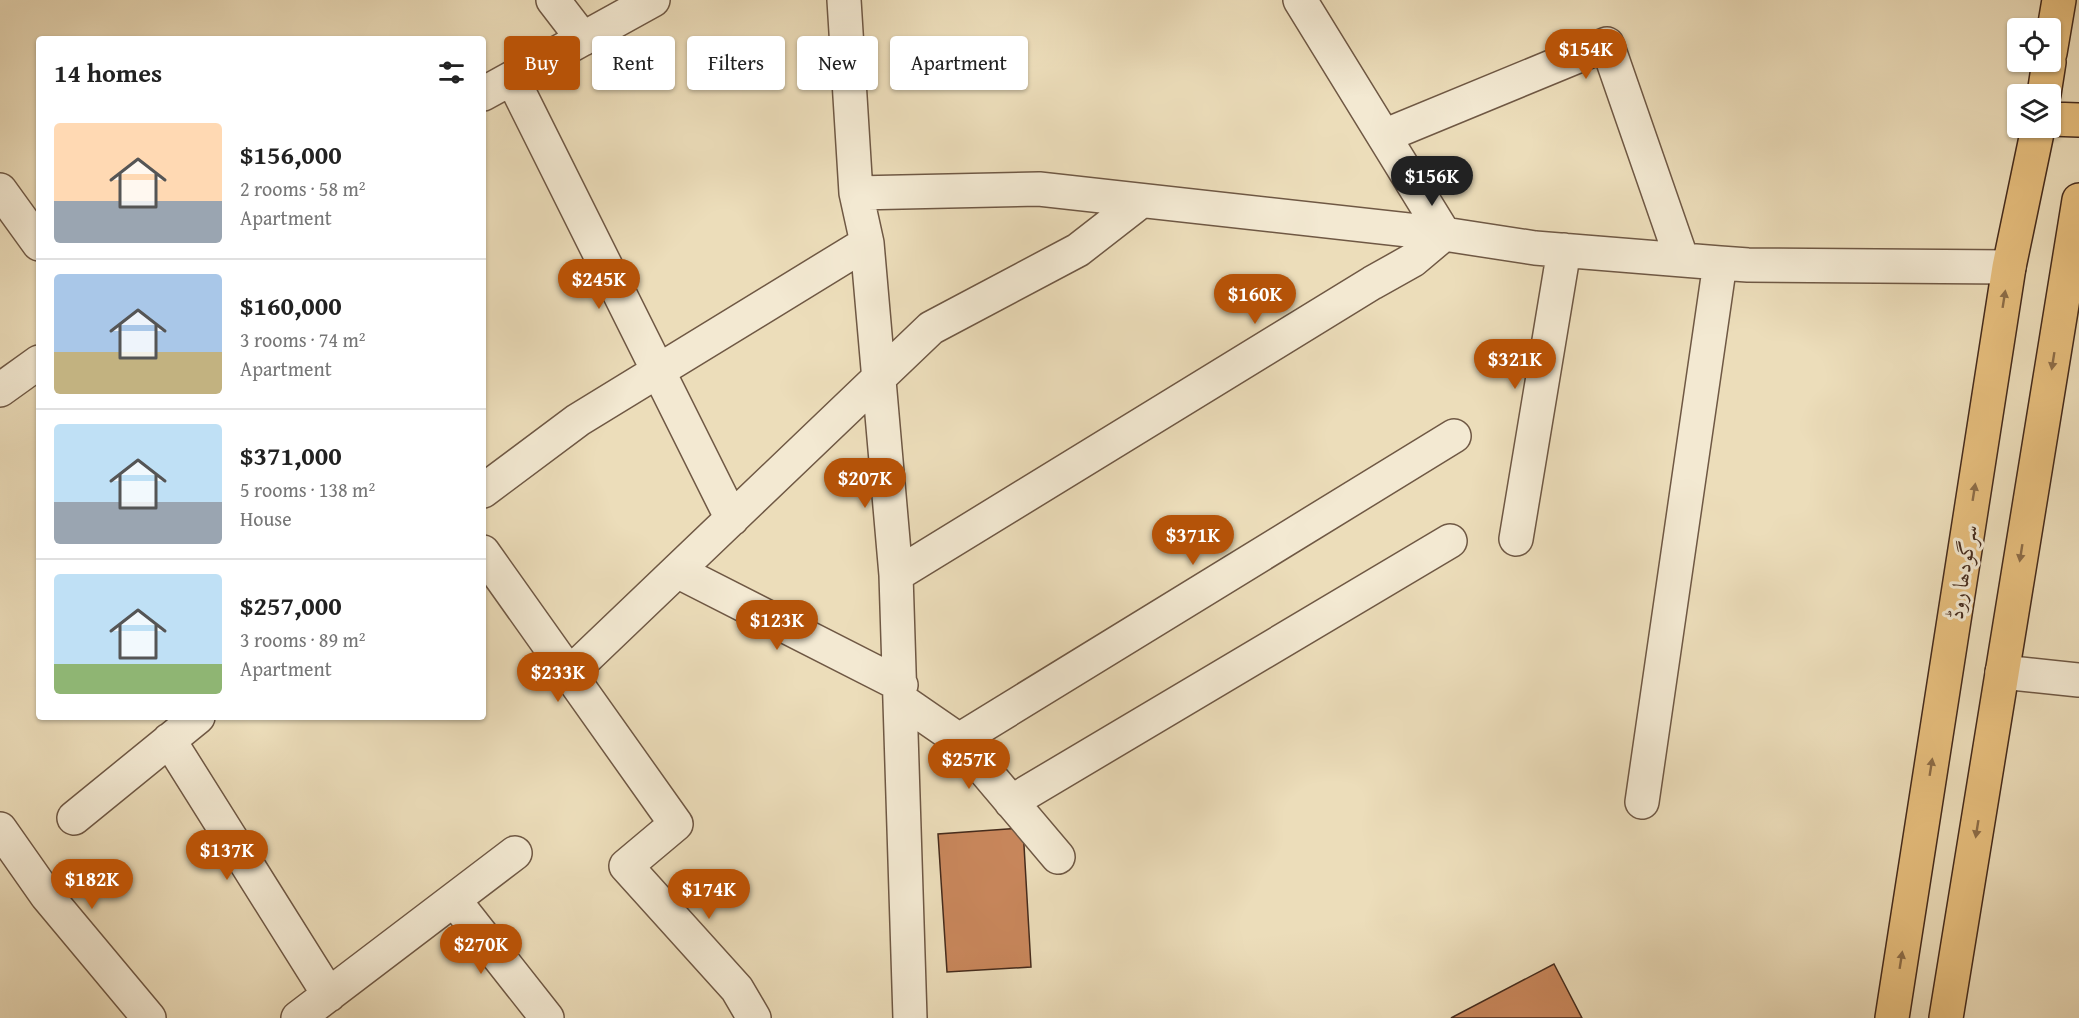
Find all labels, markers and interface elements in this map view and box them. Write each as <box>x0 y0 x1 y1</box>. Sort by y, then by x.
map controls <box>2007 18 2061 138</box>
button: locate <box>2007 18 2061 72</box>
pin: $154K <box>1544 29 1628 80</box>
text: $154K <box>1559 34 1613 63</box>
chip: Buy <box>504 36 580 90</box>
chip: Rent <box>592 36 675 90</box>
chip: Filters <box>687 36 785 90</box>
chip: New <box>797 36 878 90</box>
chip: Apartment <box>890 36 1028 90</box>
text: 14 homes <box>54 53 162 92</box>
icon: filters <box>435 56 468 89</box>
button: layers <box>2007 84 2061 138</box>
text: $156,000 <box>240 135 342 174</box>
icon: home <box>102 147 174 219</box>
pin: $156K <box>1390 156 1474 207</box>
text: $156K <box>1405 161 1459 190</box>
text: 2 rooms · 58 m² <box>240 174 366 203</box>
text: Apartment <box>240 203 332 232</box>
pin: $245K <box>557 259 641 310</box>
text: $245K <box>572 264 626 293</box>
pin: $160K <box>1213 274 1297 325</box>
text: $160K <box>1228 279 1282 308</box>
text: $160,000 <box>240 286 342 325</box>
one-way arrow <box>1999 289 2008 308</box>
icon: home <box>102 298 174 370</box>
text: 3 rooms · 74 m² <box>240 325 366 354</box>
pin: $321K <box>1473 339 1557 390</box>
text: $321K <box>1488 344 1542 373</box>
one-way arrow <box>2048 352 2057 371</box>
text: Apartment <box>240 354 332 383</box>
text: $371,000 <box>240 436 342 475</box>
icon: home <box>102 448 174 520</box>
pin: $207K <box>823 458 907 509</box>
text: $207K <box>838 463 892 492</box>
text: 5 rooms · 138 m² <box>240 475 375 504</box>
one-way arrow <box>1970 482 1979 501</box>
text: House <box>240 504 292 533</box>
pin: $371K <box>1151 515 1235 566</box>
text: $371K <box>1166 520 1220 549</box>
street label: سرگودھا روڈ <box>1939 522 1985 622</box>
one-way arrow <box>2017 544 2026 563</box>
text: $257,000 <box>240 586 342 625</box>
icon: home <box>102 598 174 670</box>
pin: $123K <box>735 600 819 651</box>
text: $123K <box>750 605 804 634</box>
text: 3 rooms · 89 m² <box>240 625 366 654</box>
pin: $233K <box>516 652 600 703</box>
text: Apartment <box>240 654 332 683</box>
text: $233K <box>531 657 585 686</box>
pin: $257K <box>927 739 1011 790</box>
text: $257K <box>942 744 996 773</box>
one-way arrow <box>1927 758 1936 777</box>
one-way arrow <box>1972 819 1981 838</box>
pin: $137K <box>185 830 269 881</box>
text: $137K <box>200 835 254 864</box>
pin: $182K <box>50 859 134 910</box>
text: $182K <box>65 864 119 893</box>
pin: $174K <box>667 869 751 920</box>
text: $174K <box>682 874 736 903</box>
pin: $270K <box>439 924 523 975</box>
text: $270K <box>454 929 508 958</box>
one-way arrow <box>1897 951 1906 970</box>

